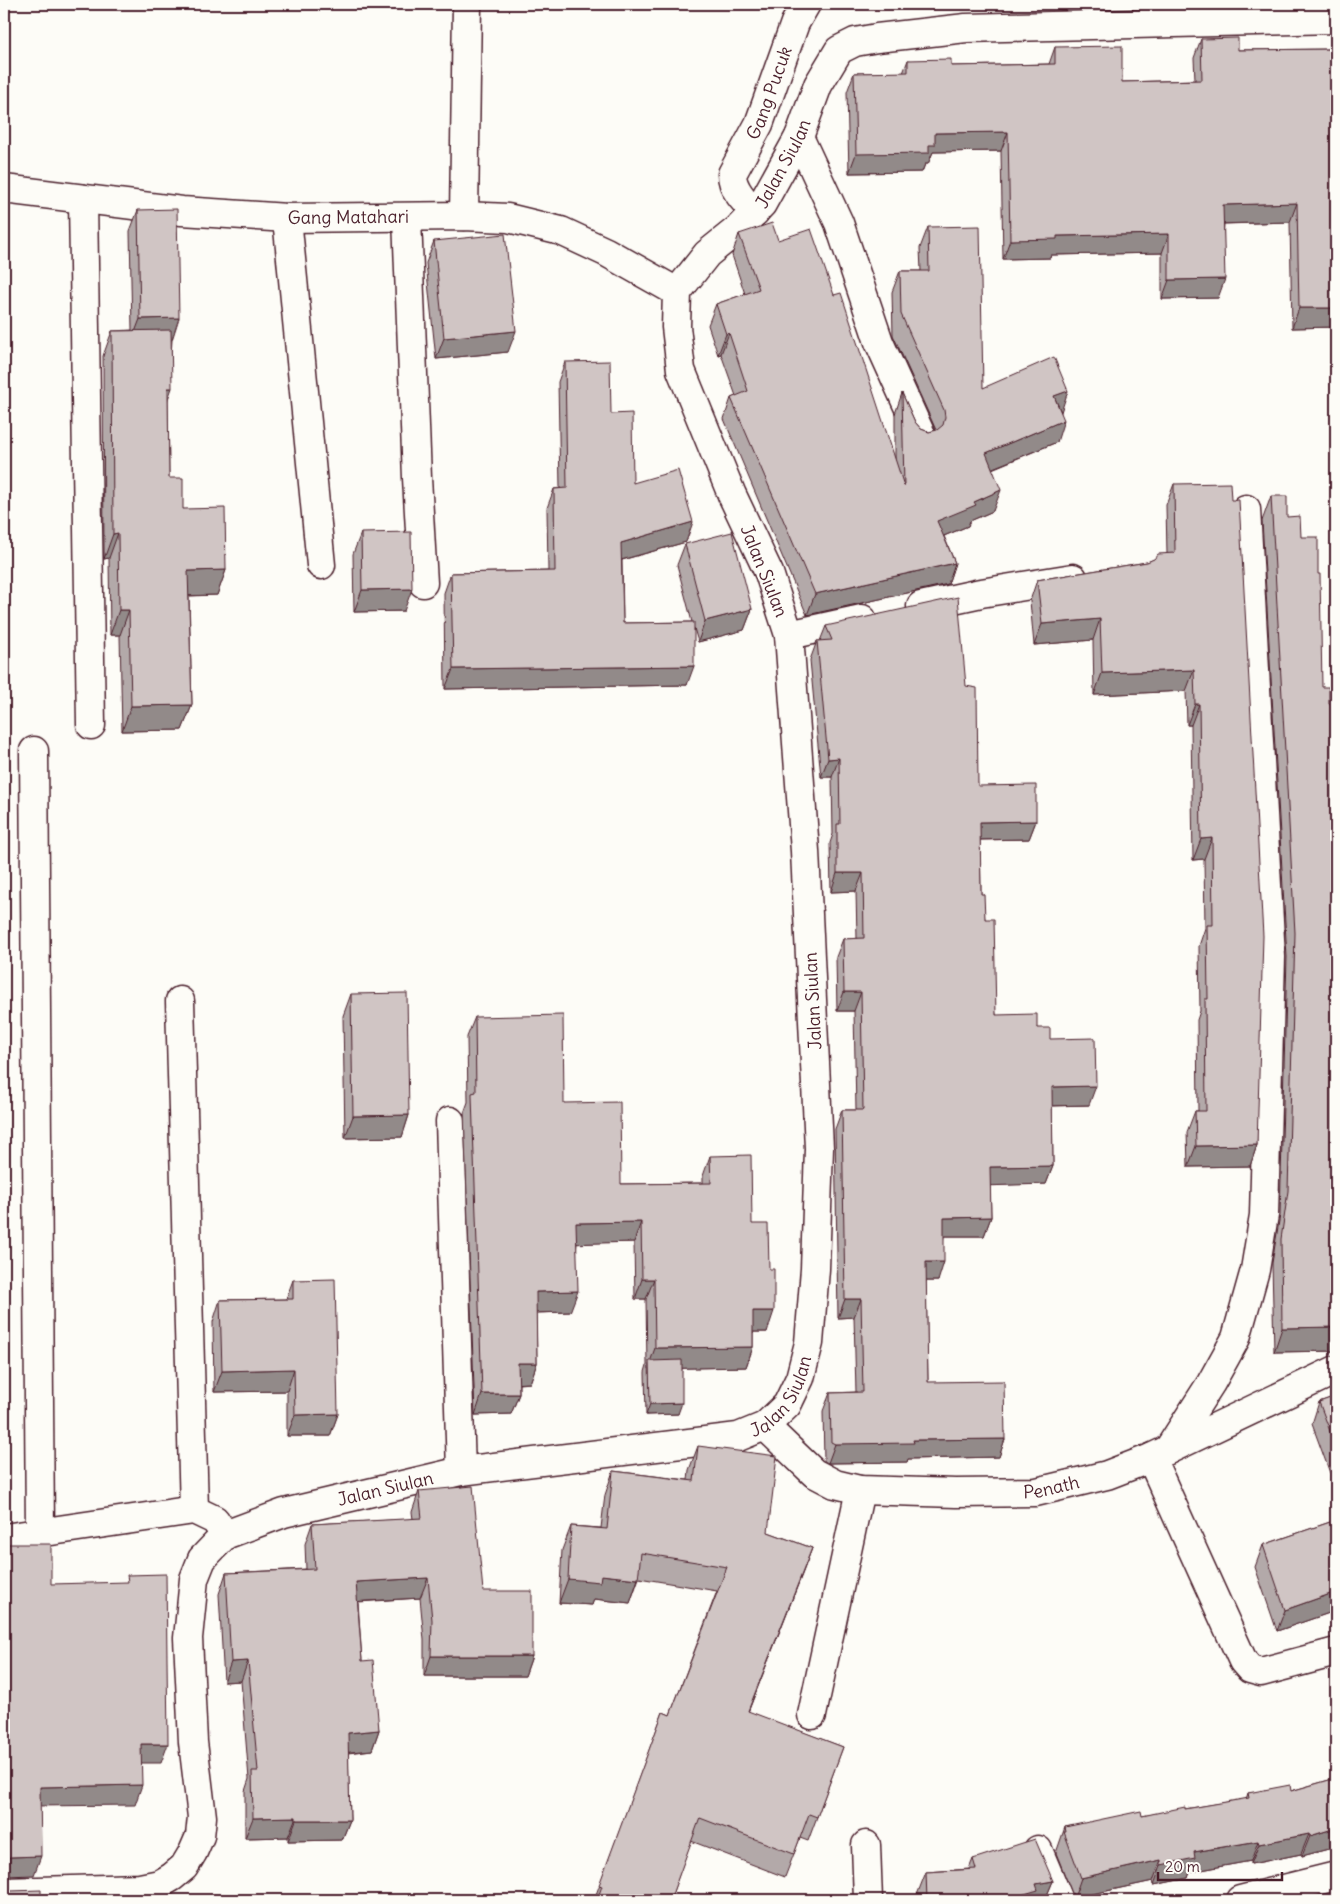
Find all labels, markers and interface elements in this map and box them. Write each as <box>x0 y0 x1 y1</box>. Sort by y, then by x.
street label: Gang Pucuk <box>741 43 797 144</box>
street label: Jalan Siulan <box>750 116 816 212</box>
street label: Gang Matahari <box>288 205 409 229</box>
street label: Jalan Siulan <box>736 521 793 620</box>
street label: Jalan Siulan <box>798 952 827 1050</box>
street label: Jalan Siulan <box>747 1353 816 1442</box>
street label: Jalan Siulan <box>335 1466 436 1511</box>
street label: Penath <box>1023 1470 1081 1503</box>
scale bar <box>1158 1849 1281 1881</box>
text: 20 m <box>1165 1857 1200 1876</box>

